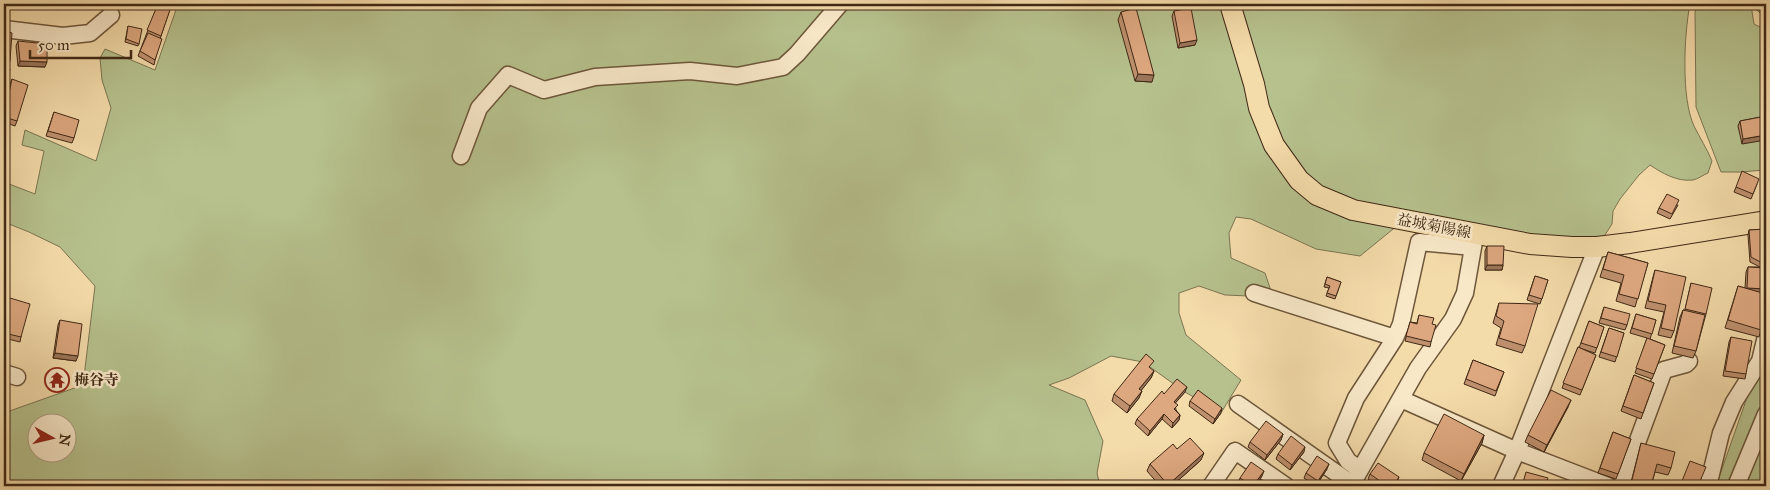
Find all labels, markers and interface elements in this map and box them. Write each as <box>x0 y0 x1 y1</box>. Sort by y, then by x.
scale bar <box>30 28 131 60</box>
text: 50 m <box>38 36 70 54</box>
street label: 益城菊陽線 <box>1395 210 1473 242</box>
temple icon: 梅谷寺 <box>44 367 70 393</box>
place label: 梅谷寺 <box>74 371 119 389</box>
north arrow <box>28 412 78 462</box>
text: N <box>55 433 74 447</box>

